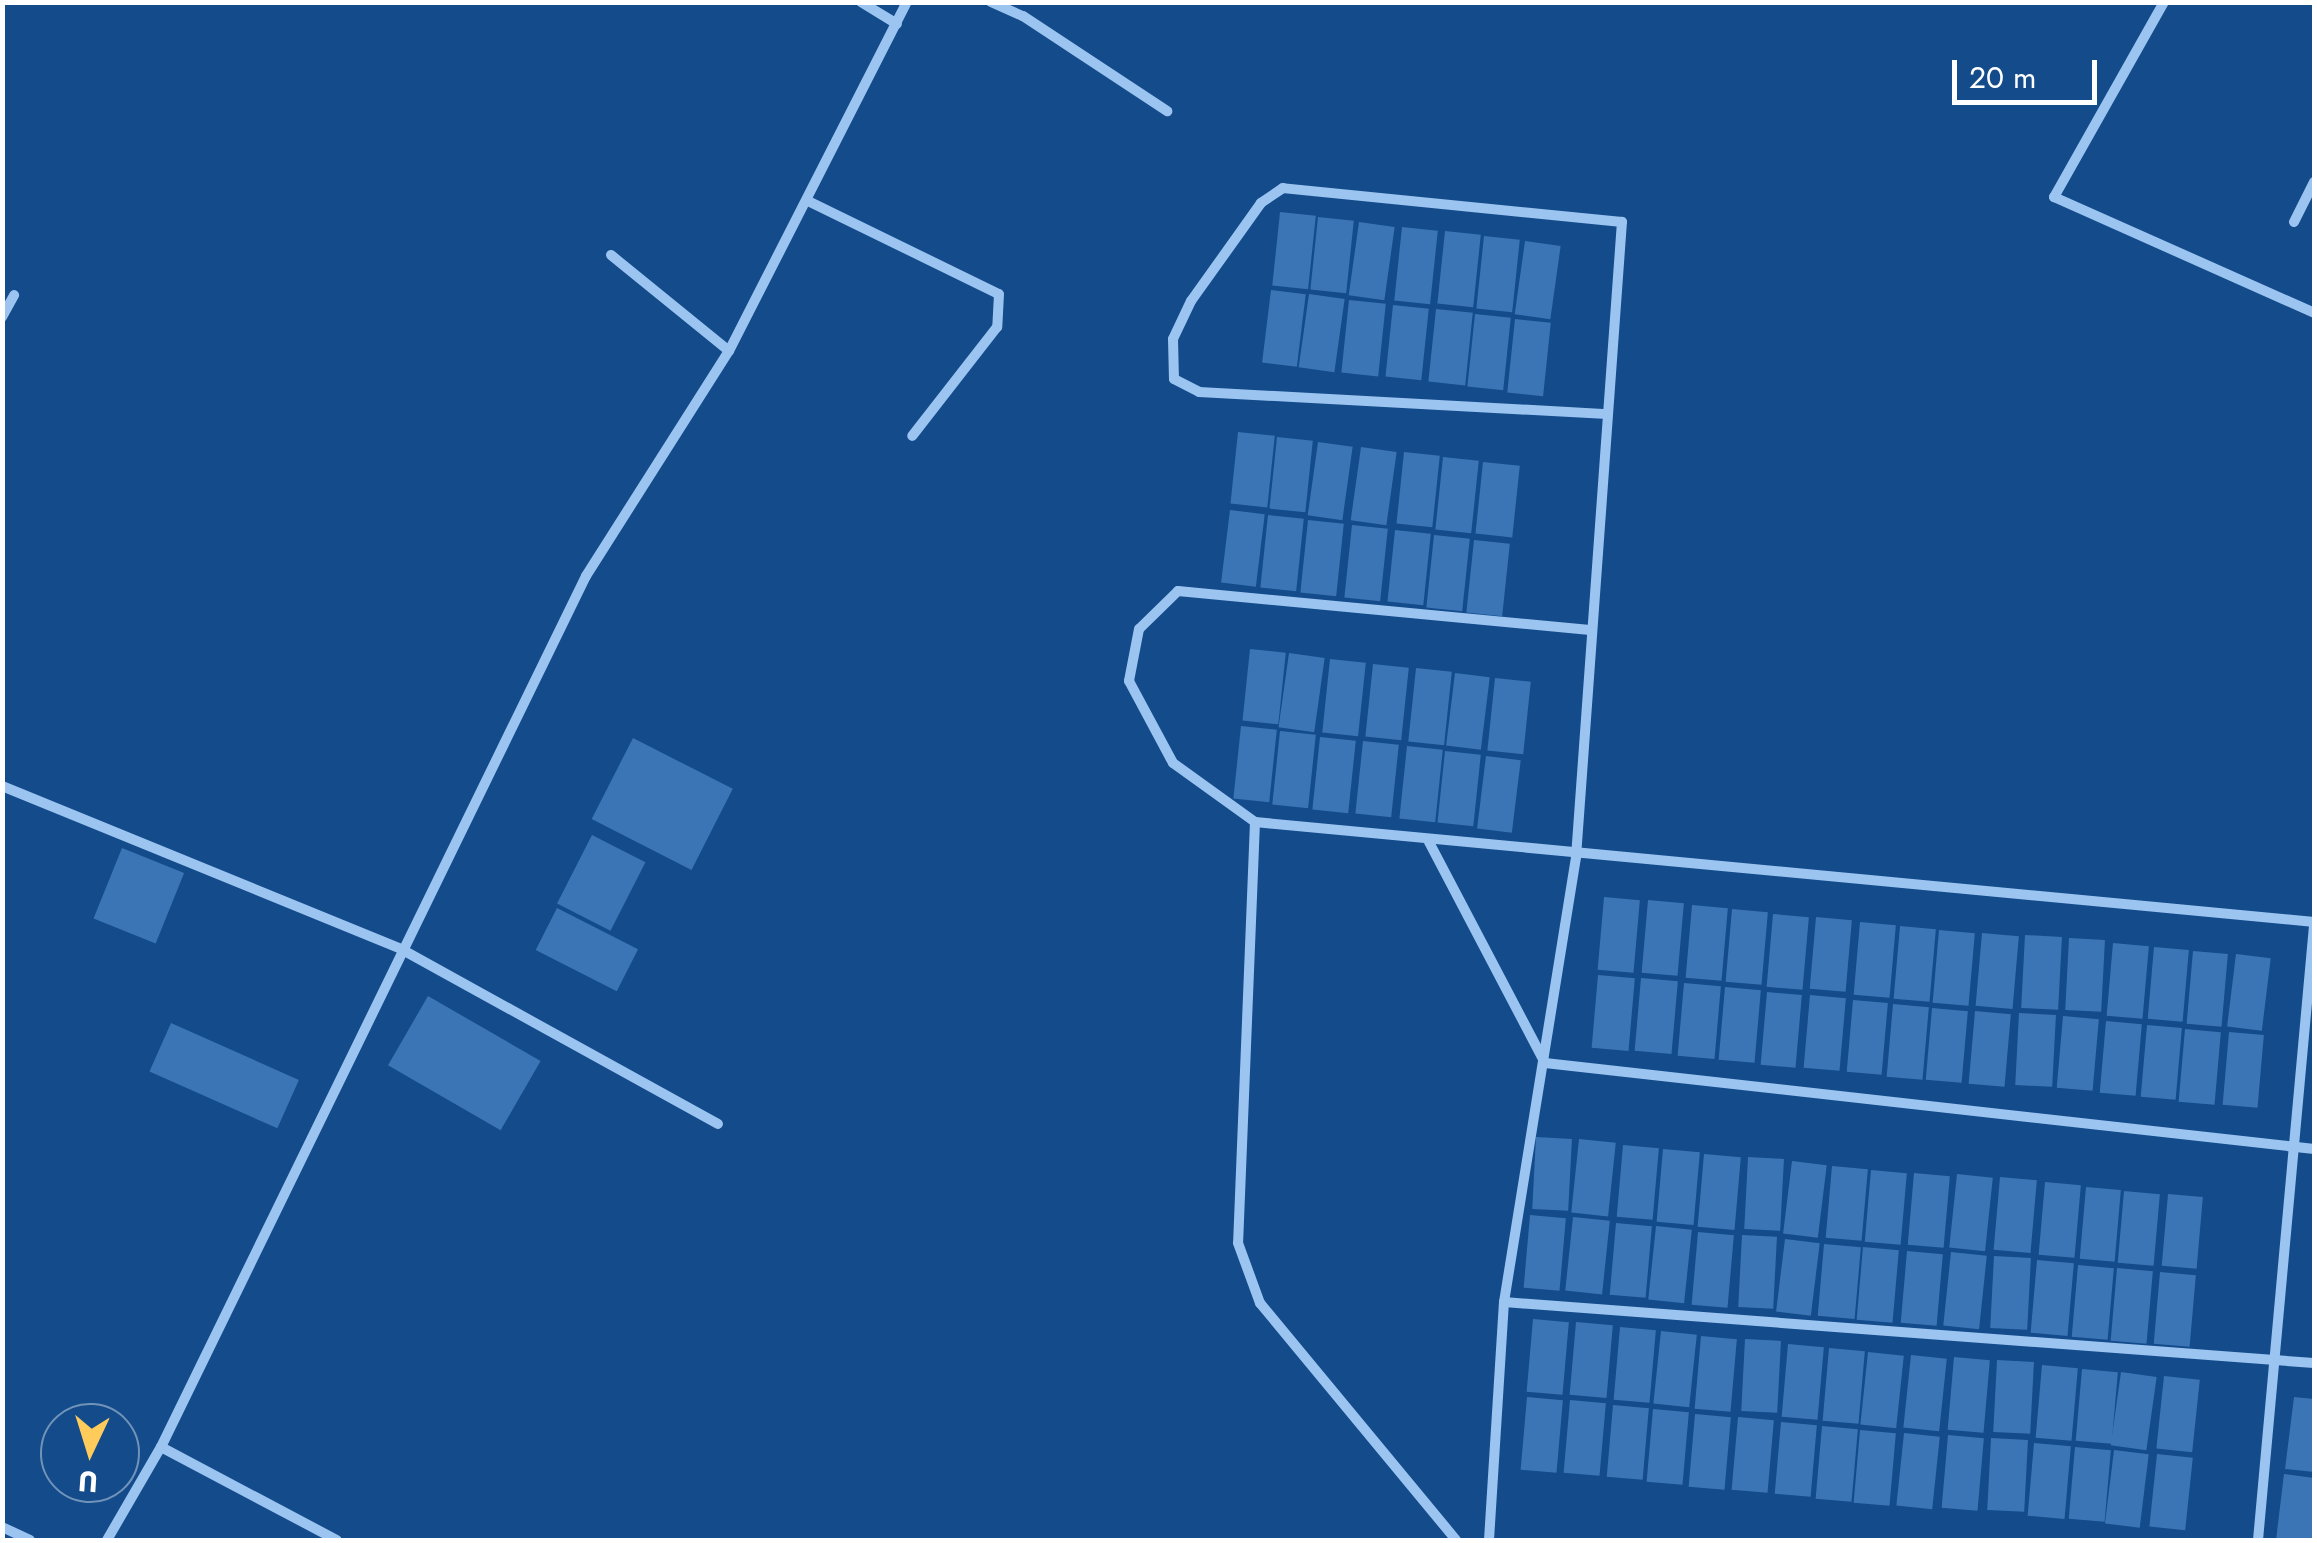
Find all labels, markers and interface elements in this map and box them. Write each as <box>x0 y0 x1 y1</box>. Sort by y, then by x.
scale bar <box>1957 40 2102 102</box>
text: 20 m <box>1969 56 2036 99</box>
north arrow <box>40 1403 140 1503</box>
text: U <box>77 1460 99 1503</box>

